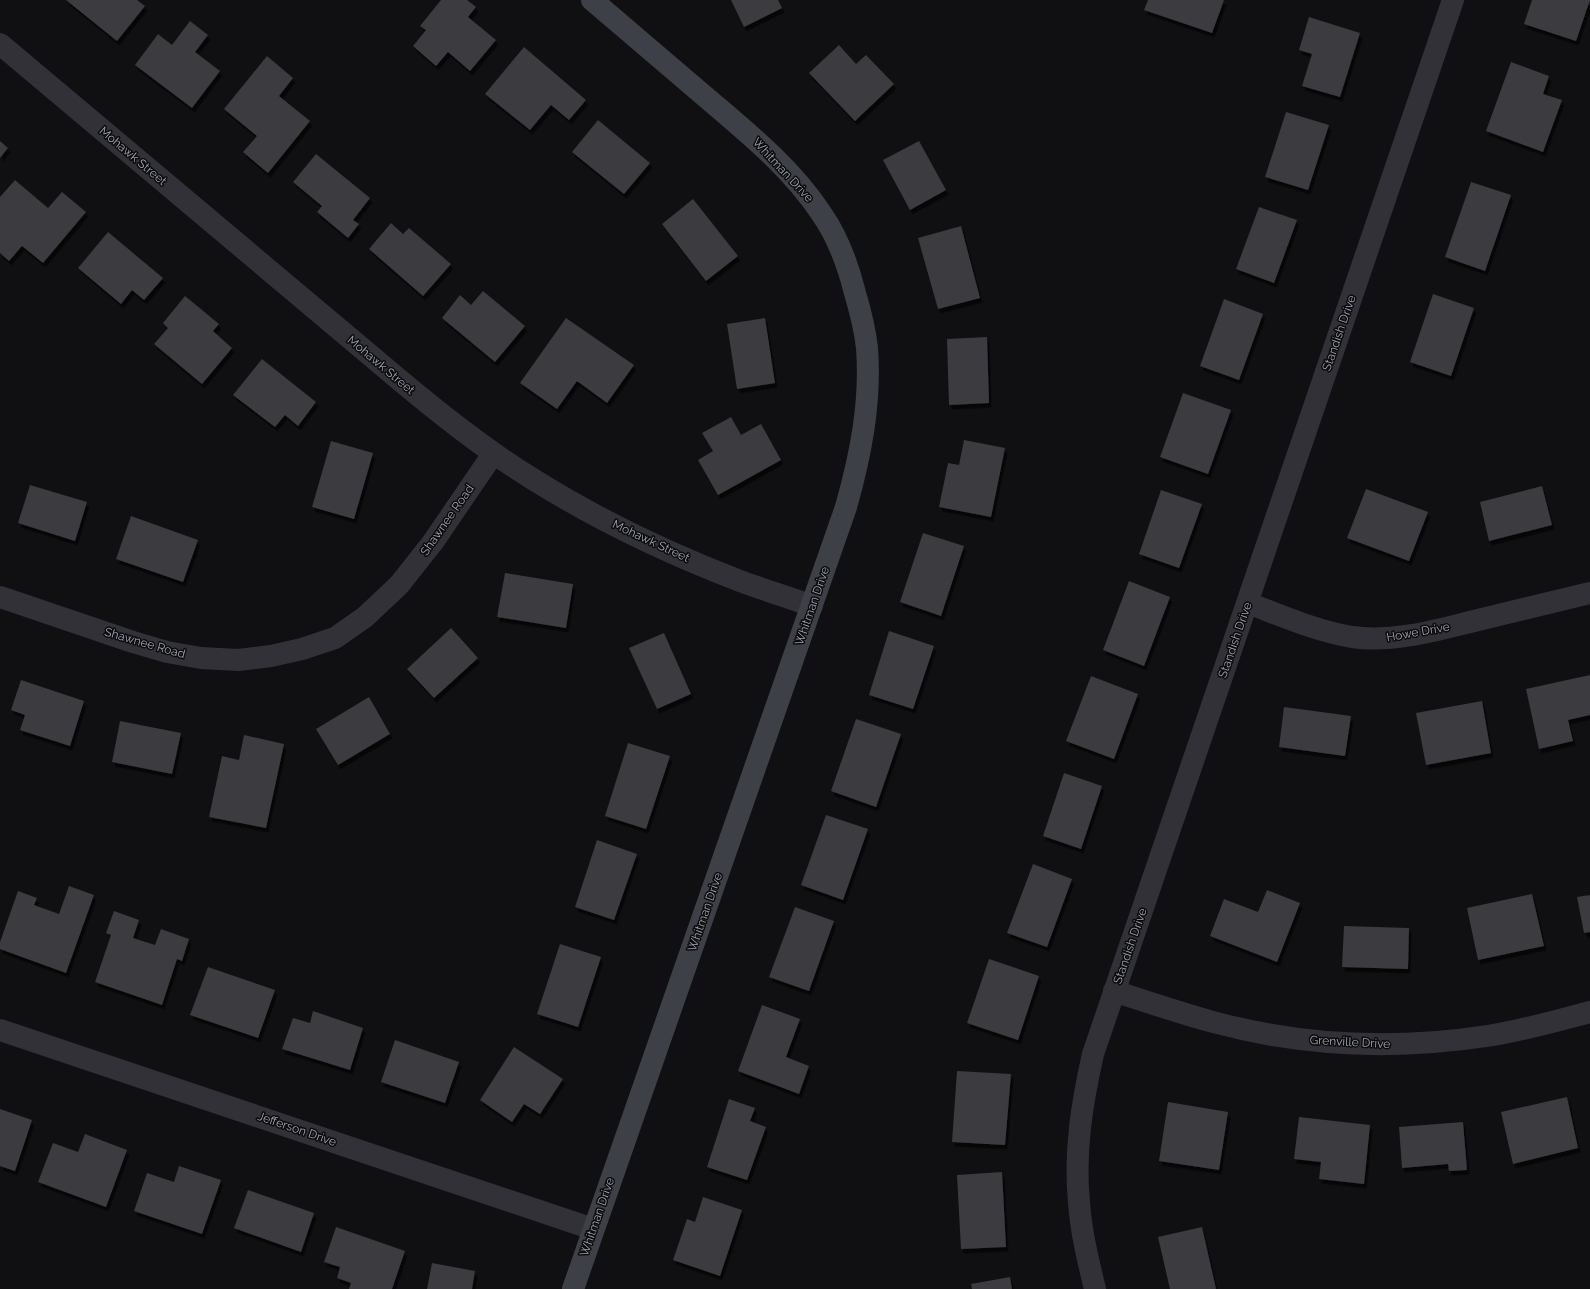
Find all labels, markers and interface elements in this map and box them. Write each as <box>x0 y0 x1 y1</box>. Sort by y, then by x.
street label: Mohawk Street <box>97 124 169 188</box>
street label: Whitman Drive <box>750 135 816 205</box>
street label: Standish Drive <box>1319 293 1359 373</box>
street label: Mohawk Street <box>345 333 417 397</box>
street label: Shawnee Road <box>417 482 477 558</box>
street label: Mohawk Street <box>610 517 692 565</box>
street label: Whitman Drive <box>792 565 832 647</box>
street label: Standish Drive <box>1215 600 1255 680</box>
street label: Howe Drive <box>1385 620 1451 644</box>
street label: Shawnee Road <box>103 625 187 661</box>
street label: Whitman Drive <box>685 871 725 953</box>
street label: Standish Drive <box>1110 906 1150 986</box>
street label: Grenville Drive <box>1309 1033 1391 1051</box>
street label: Jefferson Drive <box>256 1109 338 1149</box>
street label: Whitman Drive <box>577 1176 617 1258</box>

